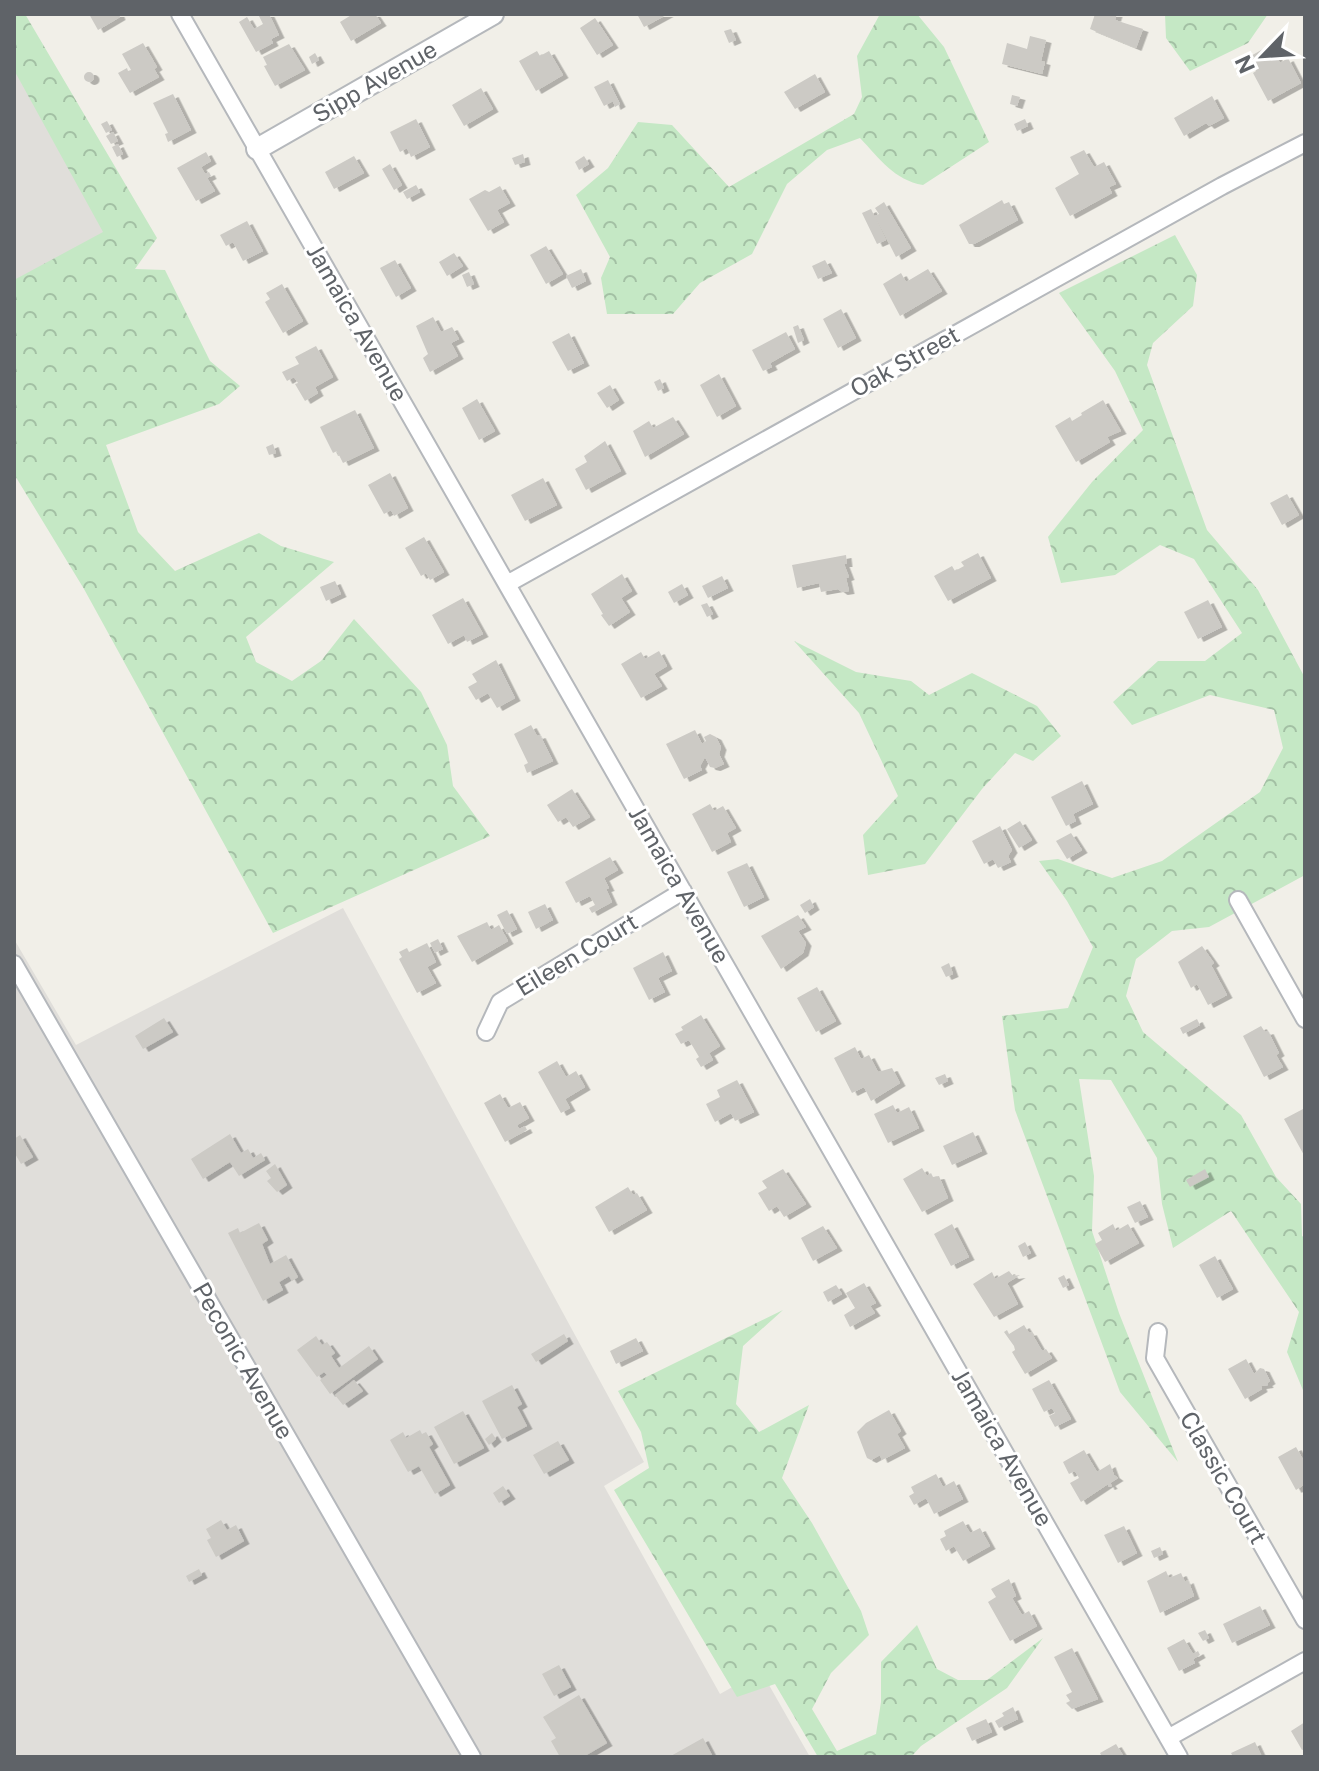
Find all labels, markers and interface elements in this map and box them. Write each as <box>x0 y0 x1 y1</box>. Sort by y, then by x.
north arrow <box>1223 16 1303 96</box>
street label: Sipp Avenue <box>307 34 442 128</box>
text: N <box>1229 51 1260 78</box>
street label: Jamaica Avenue <box>302 239 414 406</box>
street label: Oak Street <box>845 320 964 402</box>
street label: Jamaica Avenue <box>624 801 736 968</box>
street label: Eileen Court <box>511 907 642 1001</box>
street label: Peconic Avenue <box>188 1277 300 1444</box>
street label: Jamaica Avenue <box>947 1364 1059 1531</box>
street label: Classic Court <box>1175 1406 1273 1549</box>

